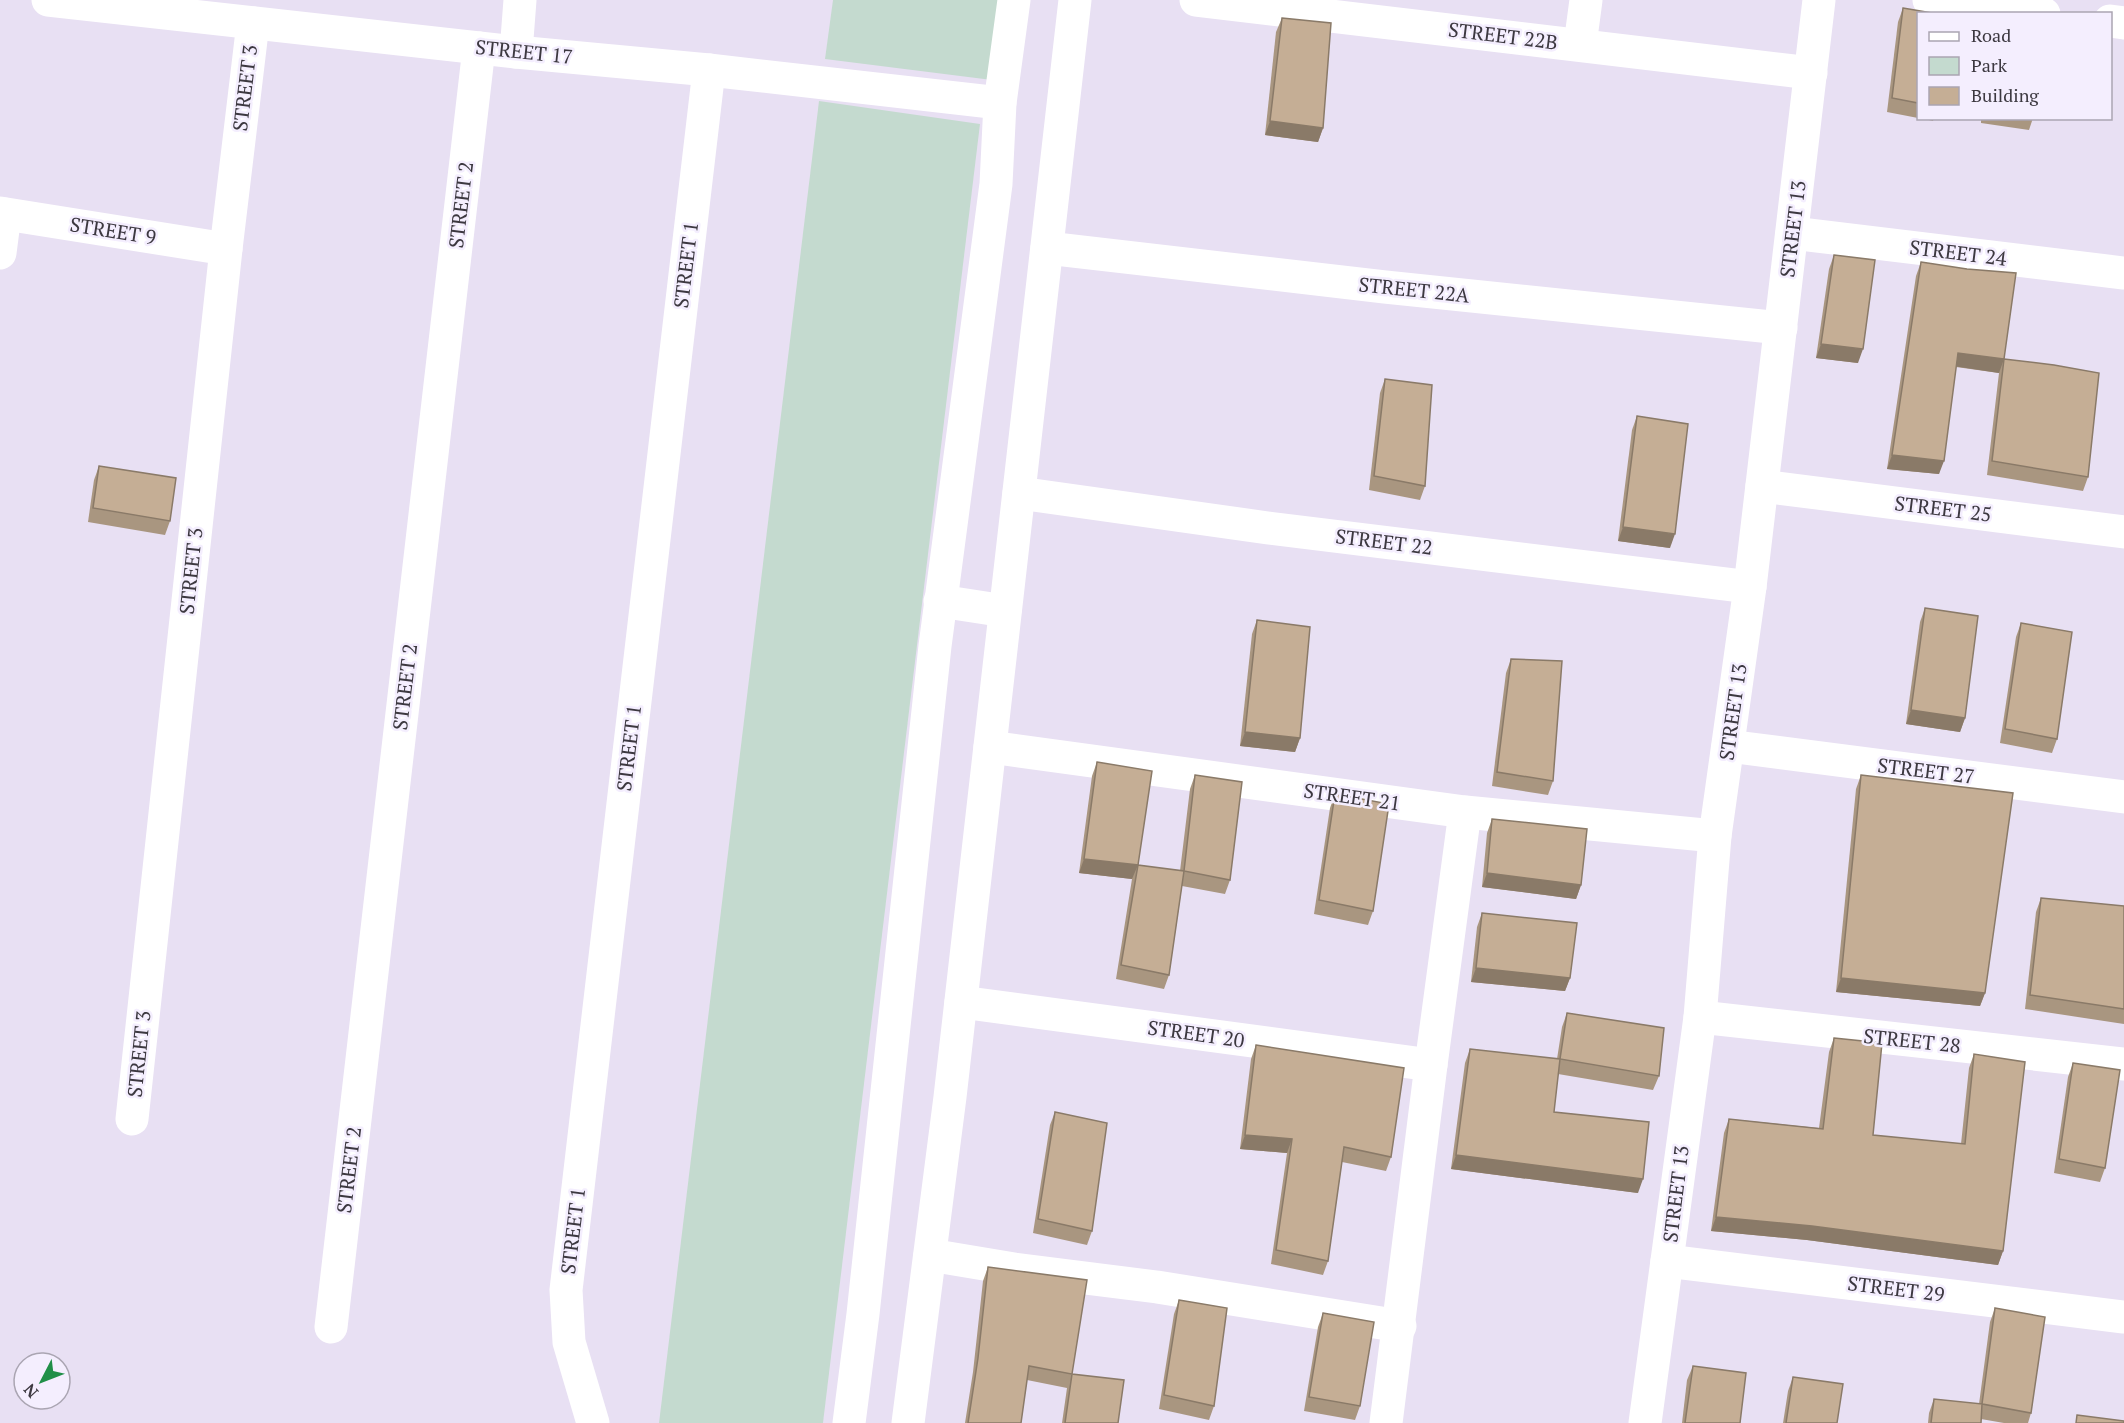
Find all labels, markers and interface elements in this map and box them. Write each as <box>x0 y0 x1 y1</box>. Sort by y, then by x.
legend <box>1917 12 2112 120</box>
street label: STREET 22B <box>1447 15 1559 56</box>
text: Road <box>1971 23 2011 47</box>
street label: STREET 17 <box>474 33 574 70</box>
street label: STREET 3 <box>226 43 263 133</box>
text: Park <box>1971 53 2008 77</box>
text: Building <box>1971 83 2039 107</box>
street label: STREET 2 <box>442 160 479 250</box>
street label: STREET 13 <box>1773 179 1812 279</box>
street label: STREET 9 <box>68 210 158 251</box>
street label: STREET 1 <box>667 220 704 310</box>
street label: STREET 24 <box>1908 233 2009 272</box>
street label: STREET 22A <box>1357 270 1471 309</box>
street label: STREET 25 <box>1893 489 1993 528</box>
street label: STREET 22 <box>1334 522 1434 561</box>
street label: STREET 3 <box>173 526 208 616</box>
street label: STREET 2 <box>386 642 423 732</box>
street label: STREET 13 <box>1712 662 1753 762</box>
street label: STREET 1 <box>610 703 647 793</box>
street label: STREET 27 <box>1876 751 1976 790</box>
street label: STREET 21 <box>1302 776 1402 817</box>
street label: STREET 3 <box>121 1009 156 1099</box>
street label: STREET 20 <box>1146 1013 1246 1054</box>
street label: STREET 28 <box>1862 1022 1962 1059</box>
street label: STREET 2 <box>330 1125 367 1215</box>
street label: STREET 13 <box>1656 1144 1695 1244</box>
street label: STREET 1 <box>554 1186 591 1276</box>
street label: STREET 29 <box>1846 1269 1946 1308</box>
north arrow <box>12 1351 72 1411</box>
text: N <box>19 1379 43 1403</box>

